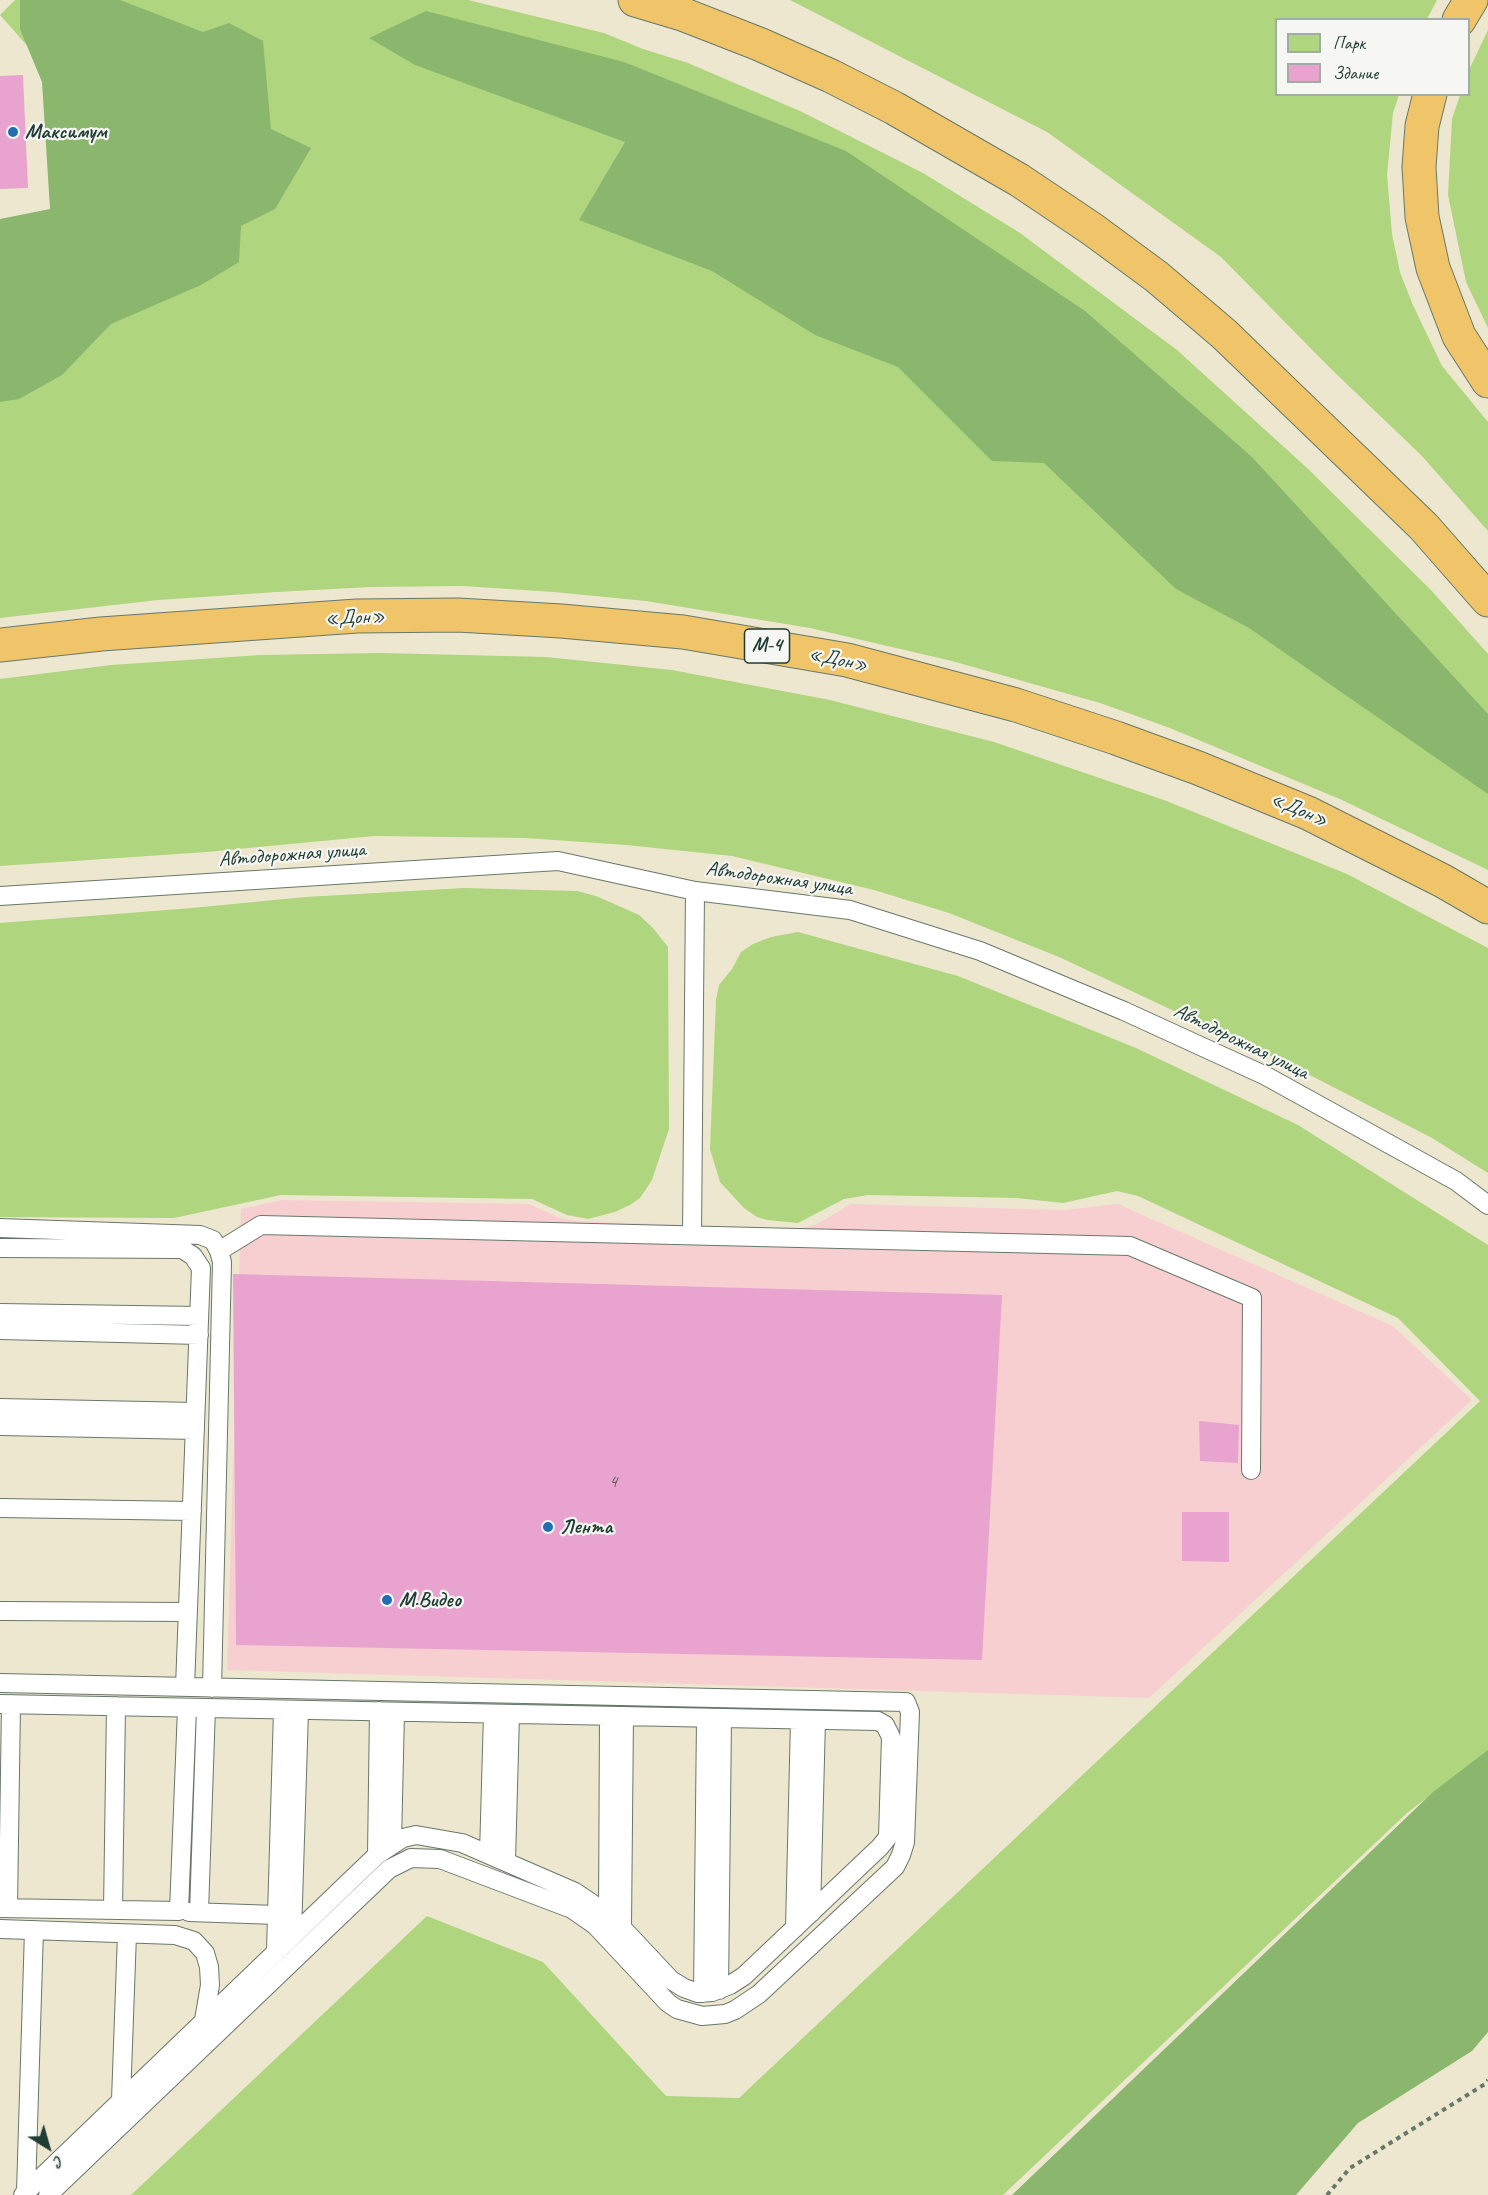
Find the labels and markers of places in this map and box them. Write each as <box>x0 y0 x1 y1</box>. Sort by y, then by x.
place label: Максимум <box>25 119 107 145</box>
marker: Максимум <box>6 125 20 139</box>
place label: Лента <box>560 1514 613 1540</box>
marker: Лента <box>541 1520 555 1534</box>
place label: М.Видео <box>399 1587 461 1613</box>
marker: М.Видео <box>380 1593 394 1607</box>

